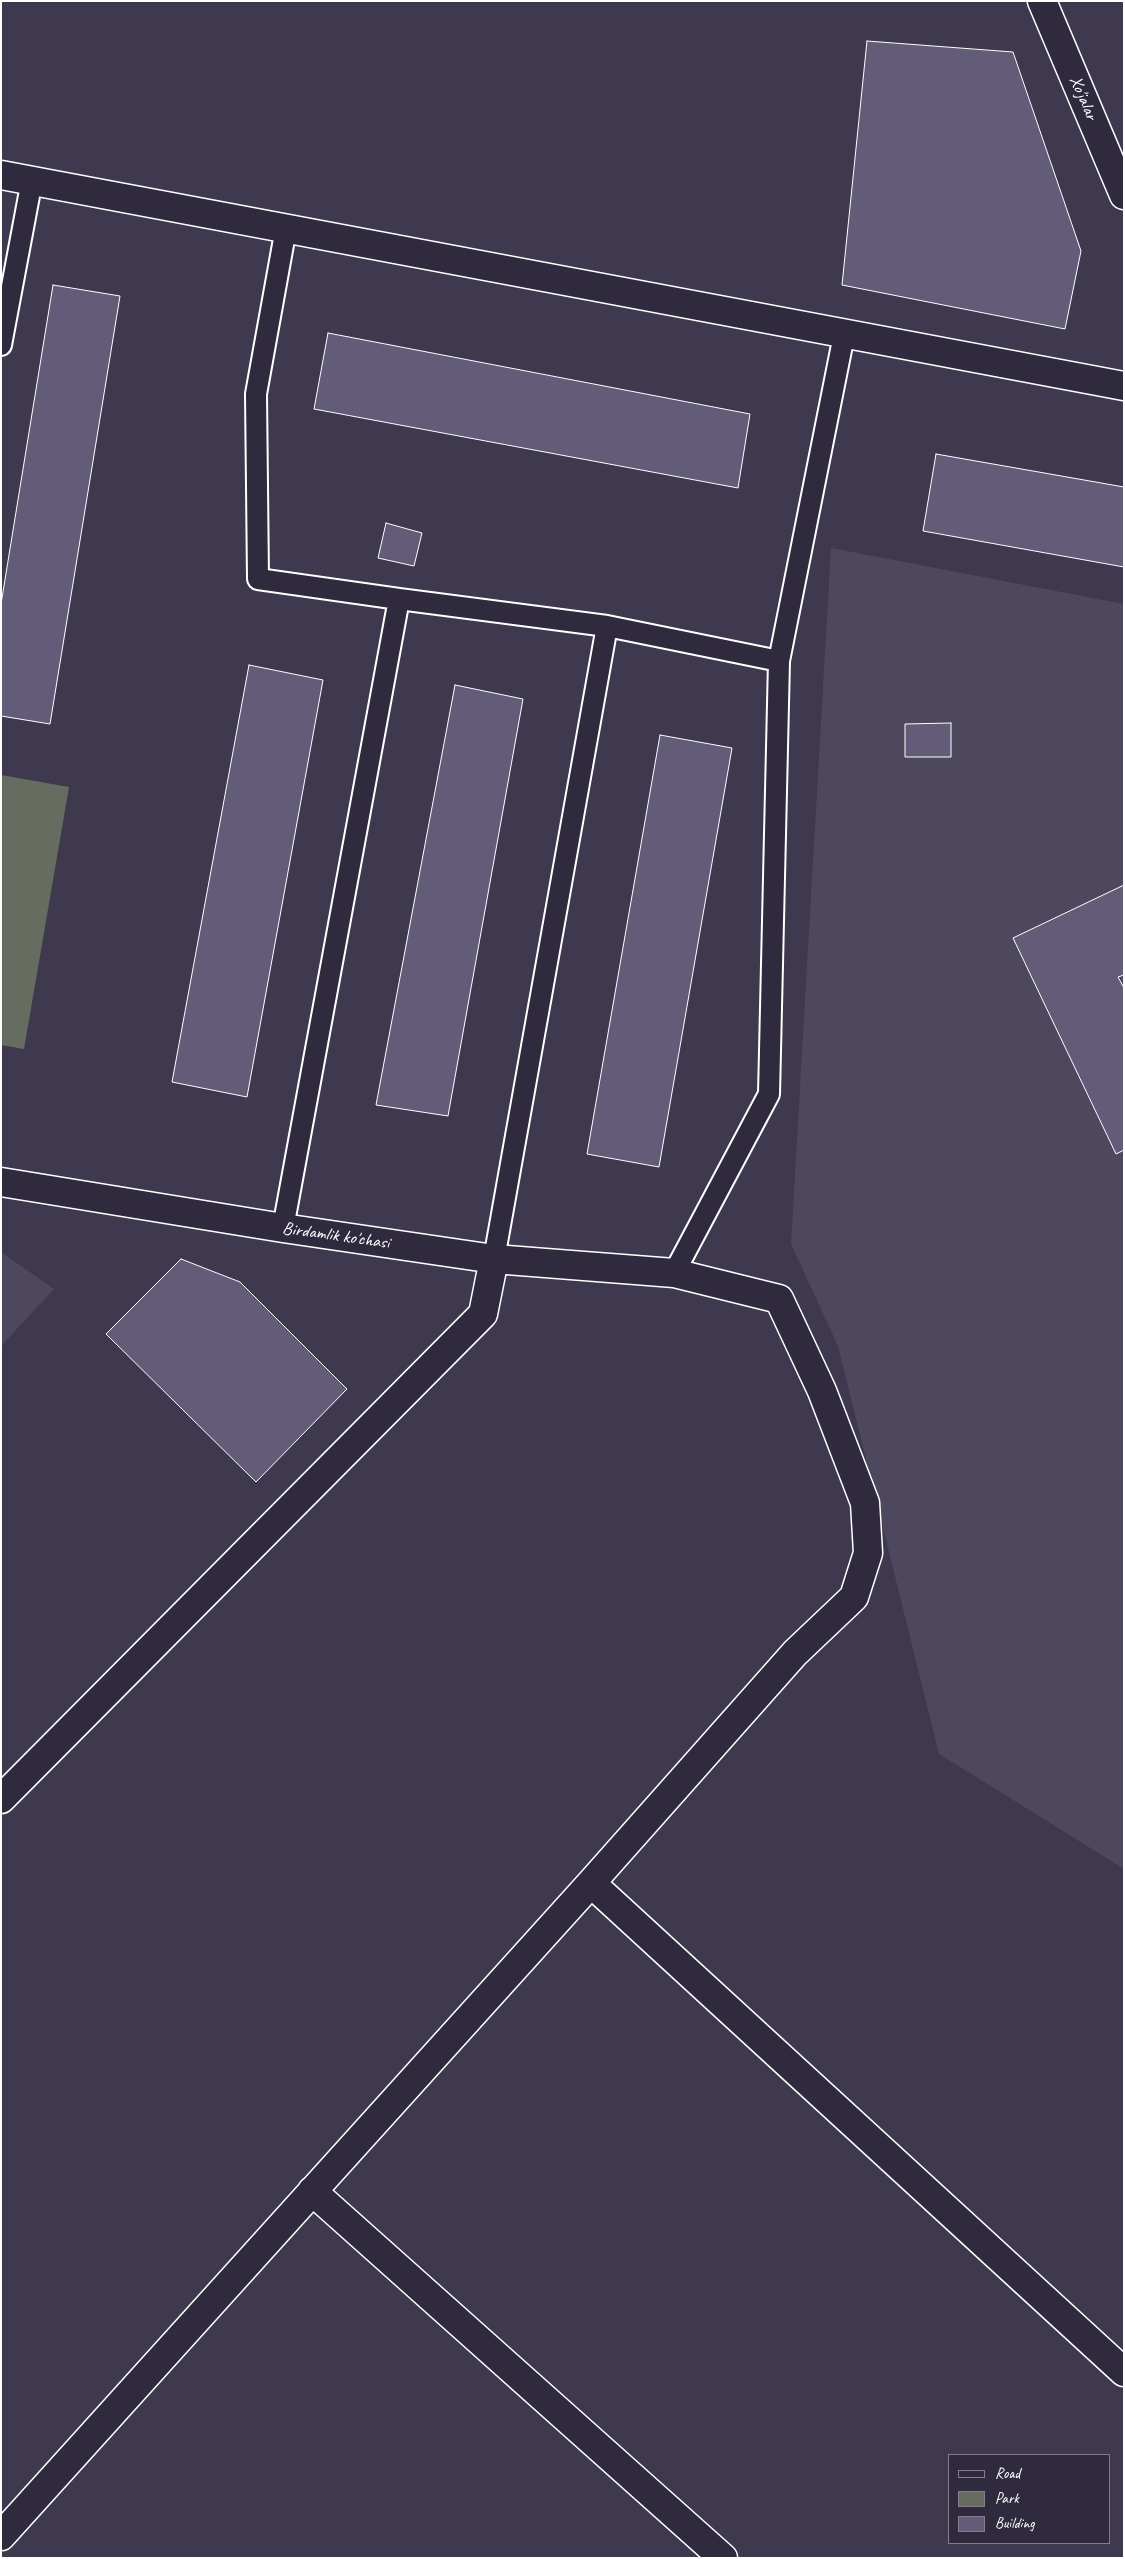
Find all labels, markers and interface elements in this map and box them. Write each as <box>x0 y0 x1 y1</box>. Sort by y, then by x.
street label: Xo'jalar <box>1064 73 1102 123</box>
street label: Birdamlik ko'chasi <box>281 1218 391 1254</box>
legend <box>948 2454 1110 2544</box>
text: Road <box>995 2464 1020 2483</box>
text: Park <box>995 2489 1019 2508</box>
text: Building <box>995 2514 1034 2533</box>

